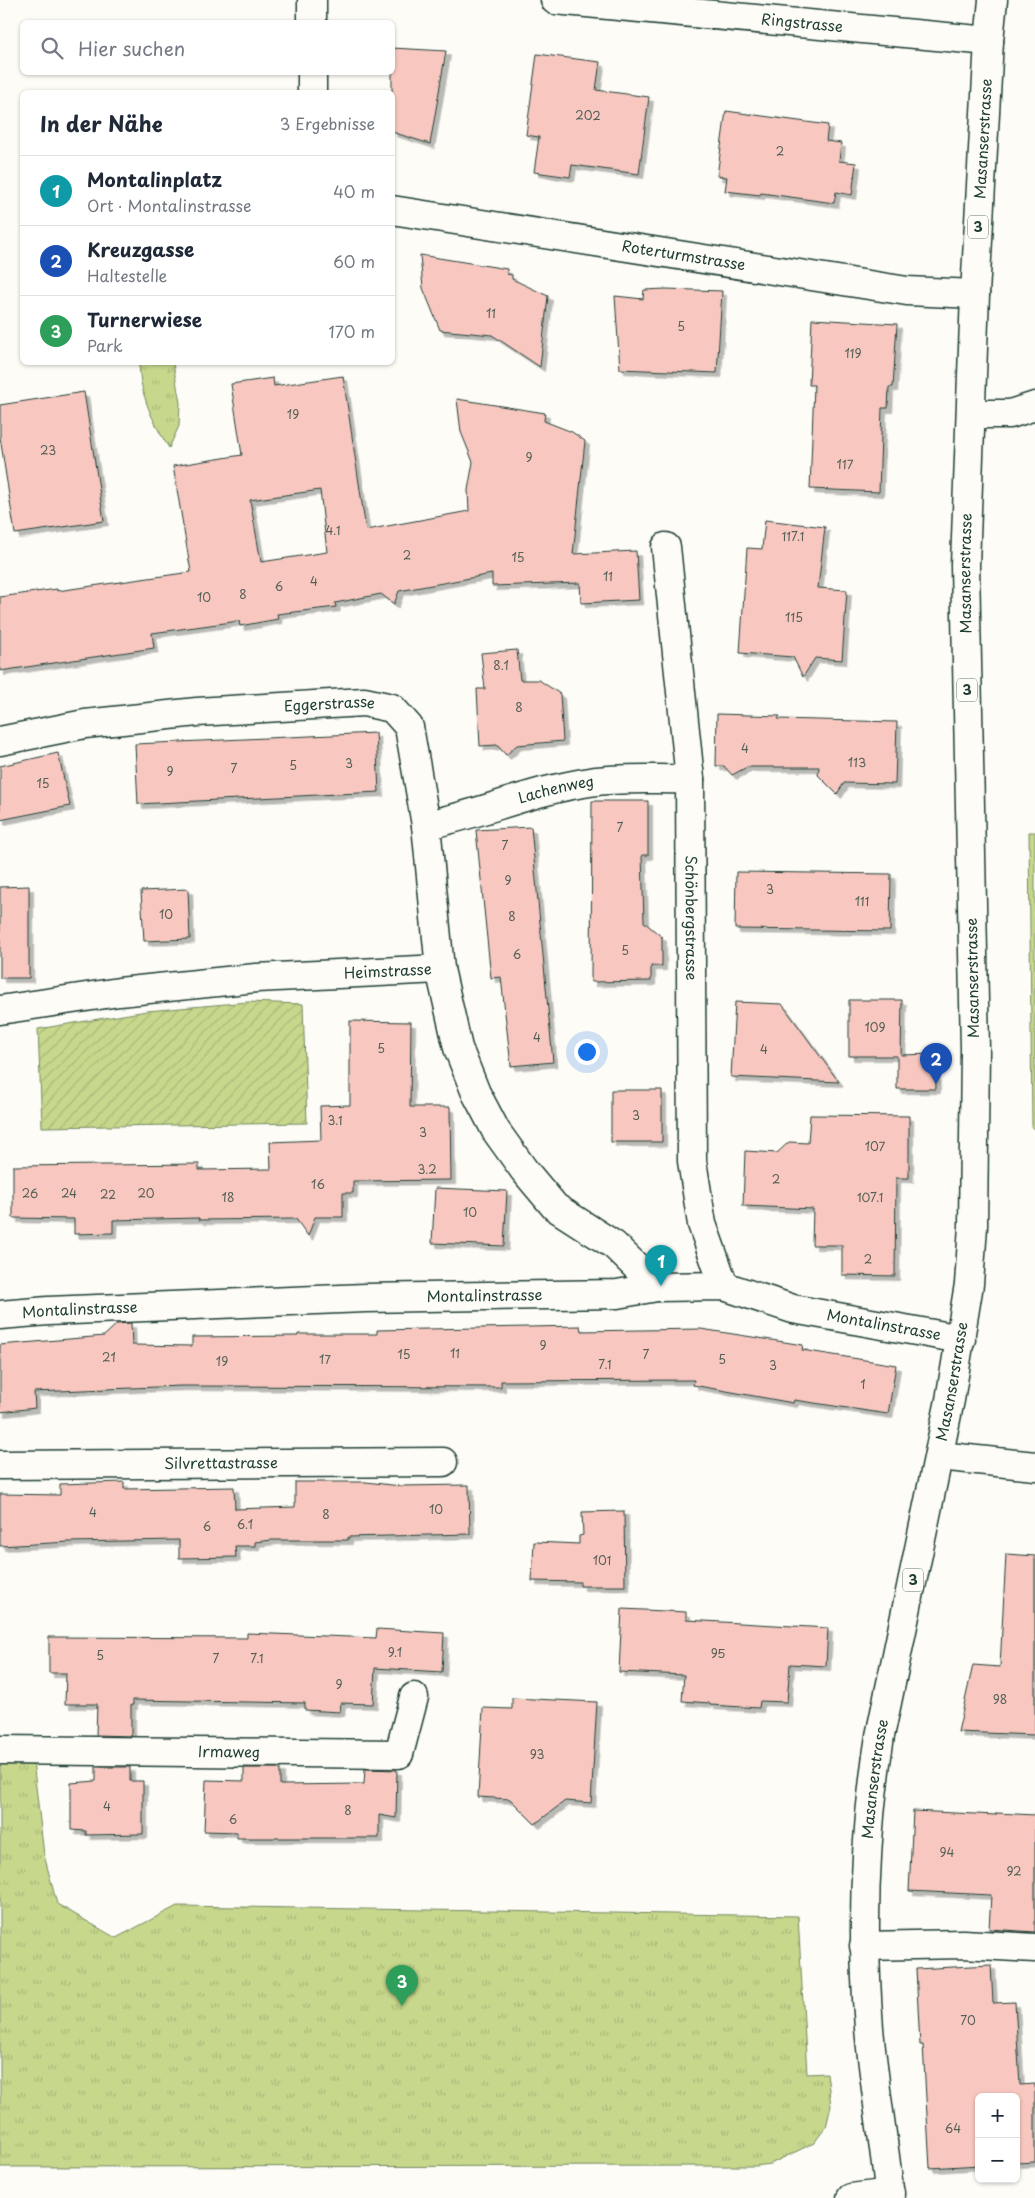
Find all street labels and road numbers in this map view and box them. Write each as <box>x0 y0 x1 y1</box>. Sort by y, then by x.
street label: Ringstrasse <box>760 7 844 37</box>
street label: Masanserstrasse <box>967 78 997 199</box>
road number: 3 <box>968 216 988 238</box>
street label: Roterturmstrasse <box>620 233 747 275</box>
street label: Masanserstrasse <box>952 512 977 634</box>
road number: 3 <box>957 678 977 702</box>
street label: Eggerstrasse <box>283 689 377 717</box>
street label: Lachenweg <box>515 769 595 808</box>
street label: Schönbergstrasse <box>680 855 704 980</box>
street label: Masanserstrasse <box>959 918 984 1038</box>
street label: Heimstrasse <box>343 956 432 984</box>
street label: Montalinstrasse <box>427 1282 543 1307</box>
street label: Montalinstrasse <box>21 1294 138 1323</box>
street label: Montalinstrasse <box>825 1302 943 1345</box>
street label: Masanserstrasse <box>929 1320 973 1443</box>
street label: Silvrettastrasse <box>164 1450 278 1474</box>
road number: 3 <box>903 1568 923 1592</box>
street label: Masanserstrasse <box>855 1717 893 1840</box>
street label: Irmaweg <box>198 1739 260 1763</box>

